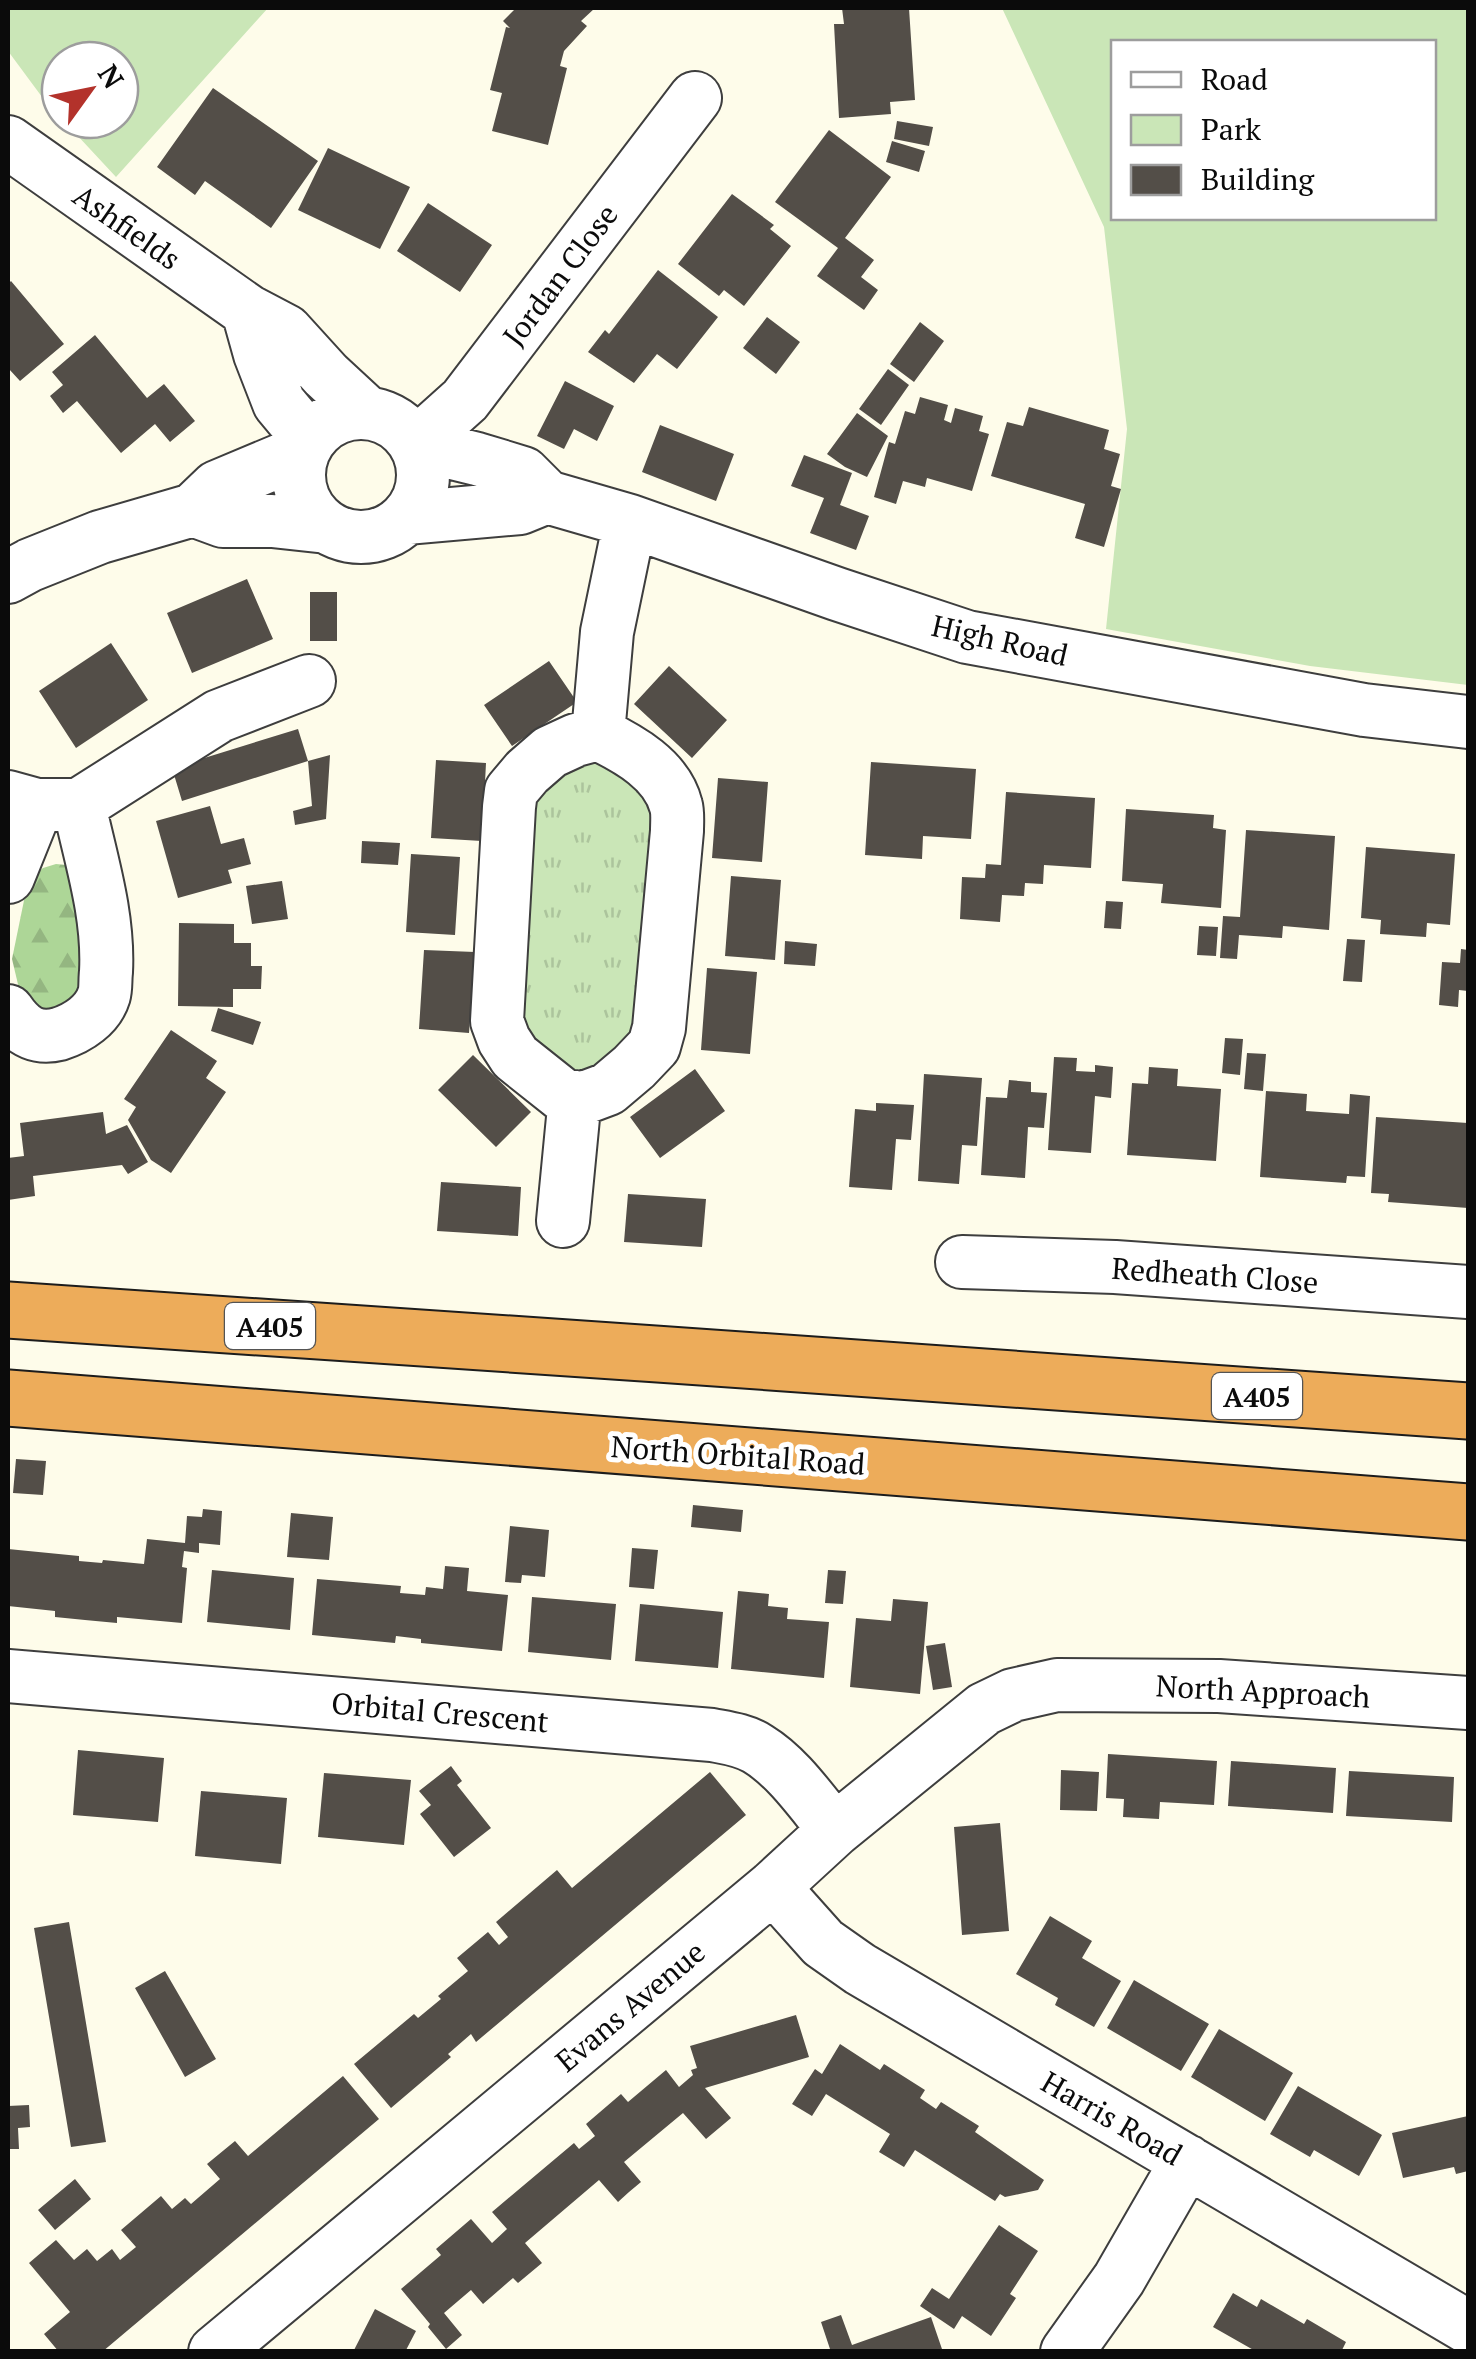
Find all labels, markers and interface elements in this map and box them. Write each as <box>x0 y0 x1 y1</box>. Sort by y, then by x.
north arrow <box>40 40 140 140</box>
legend <box>1111 40 1436 220</box>
text: N <box>90 57 133 95</box>
text: Road <box>1201 59 1268 99</box>
text: Park <box>1201 109 1262 149</box>
text: Building <box>1201 159 1315 199</box>
street label: Ashfields <box>65 175 189 279</box>
street label: Jordan Close <box>493 196 627 354</box>
street label: High Road <box>928 605 1072 675</box>
street label: Redheath Close <box>1110 1248 1320 1302</box>
road number: A405 <box>225 1303 315 1349</box>
road number: A405 <box>1212 1373 1302 1419</box>
street label: North Orbital Road <box>610 1426 866 1484</box>
street label: North Approach <box>1155 1665 1372 1717</box>
street label: Orbital Crescent <box>330 1683 550 1741</box>
street label: Evans Avenue <box>547 1932 713 2080</box>
street label: Harris Road <box>1034 2062 1190 2174</box>

